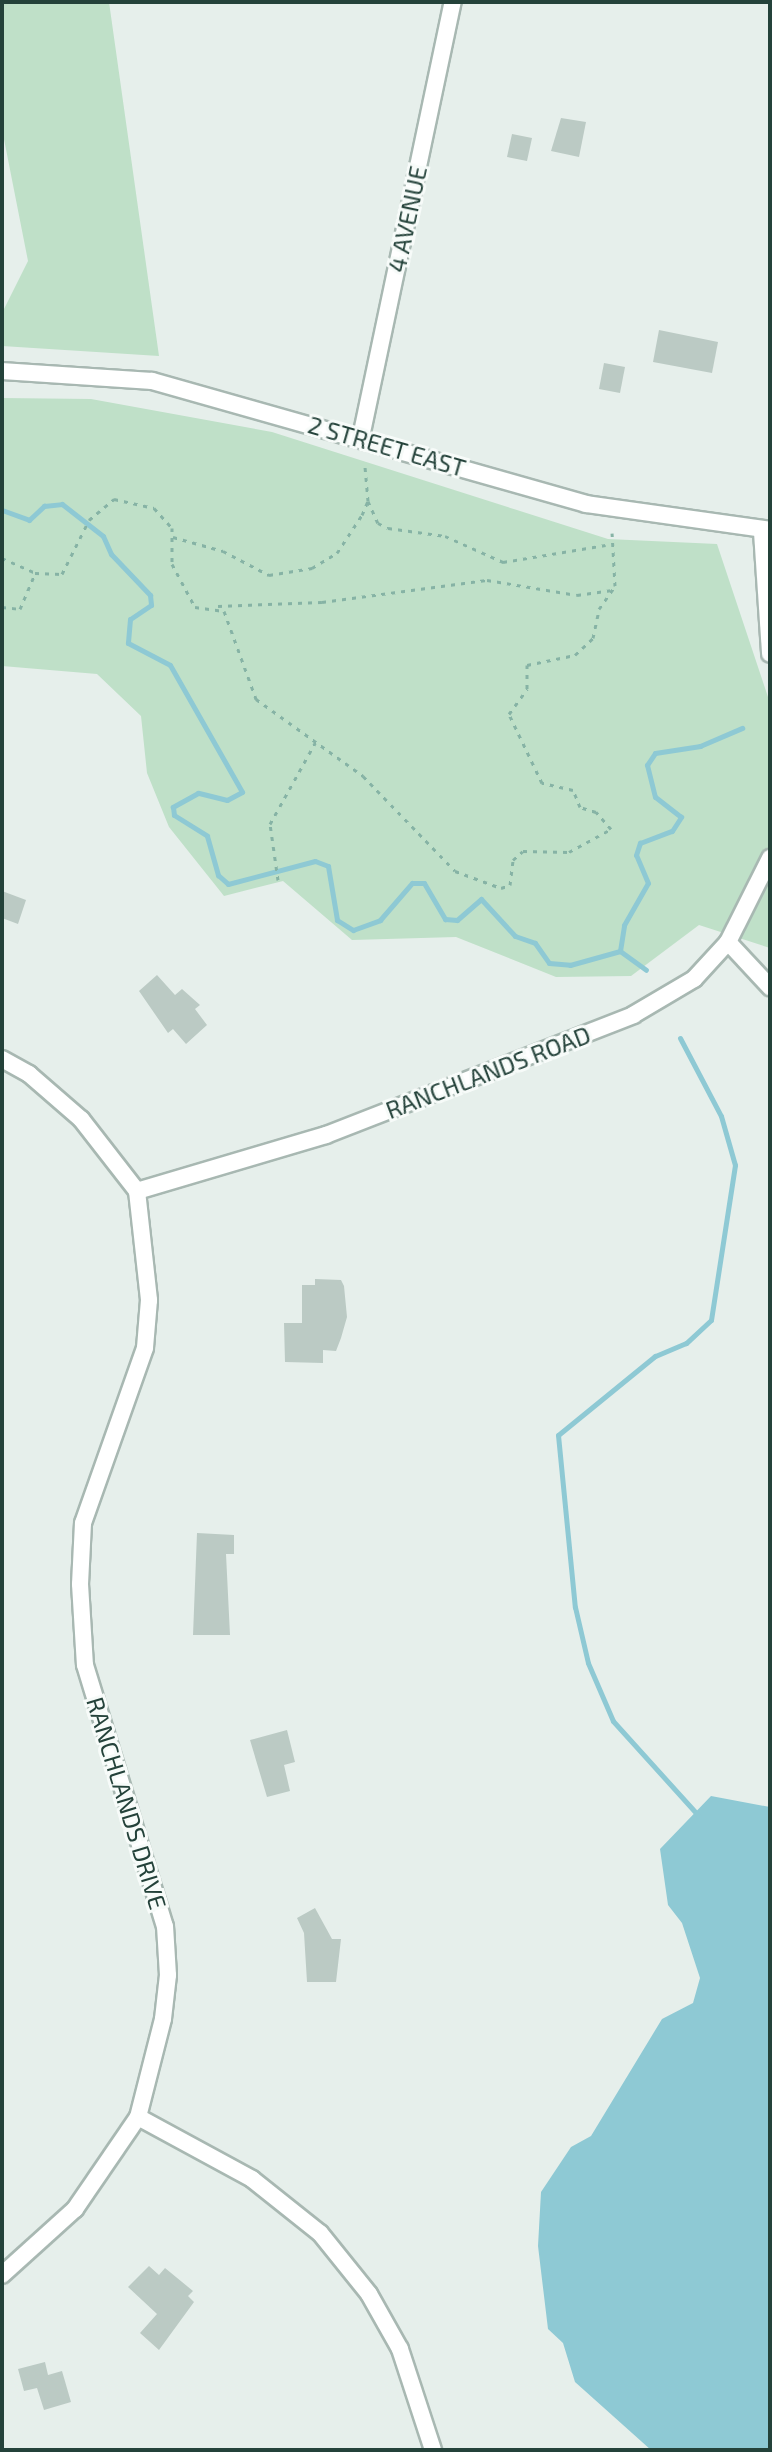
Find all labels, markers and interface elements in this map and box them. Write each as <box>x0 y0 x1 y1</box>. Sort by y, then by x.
street label: 4 AVENUE <box>382 163 432 275</box>
street label: 2 STREET EAST <box>305 410 469 482</box>
street label: RANCHLANDS ROAD <box>382 1020 594 1124</box>
street label: RANCHLANDS DRIVE <box>81 1693 173 1913</box>

